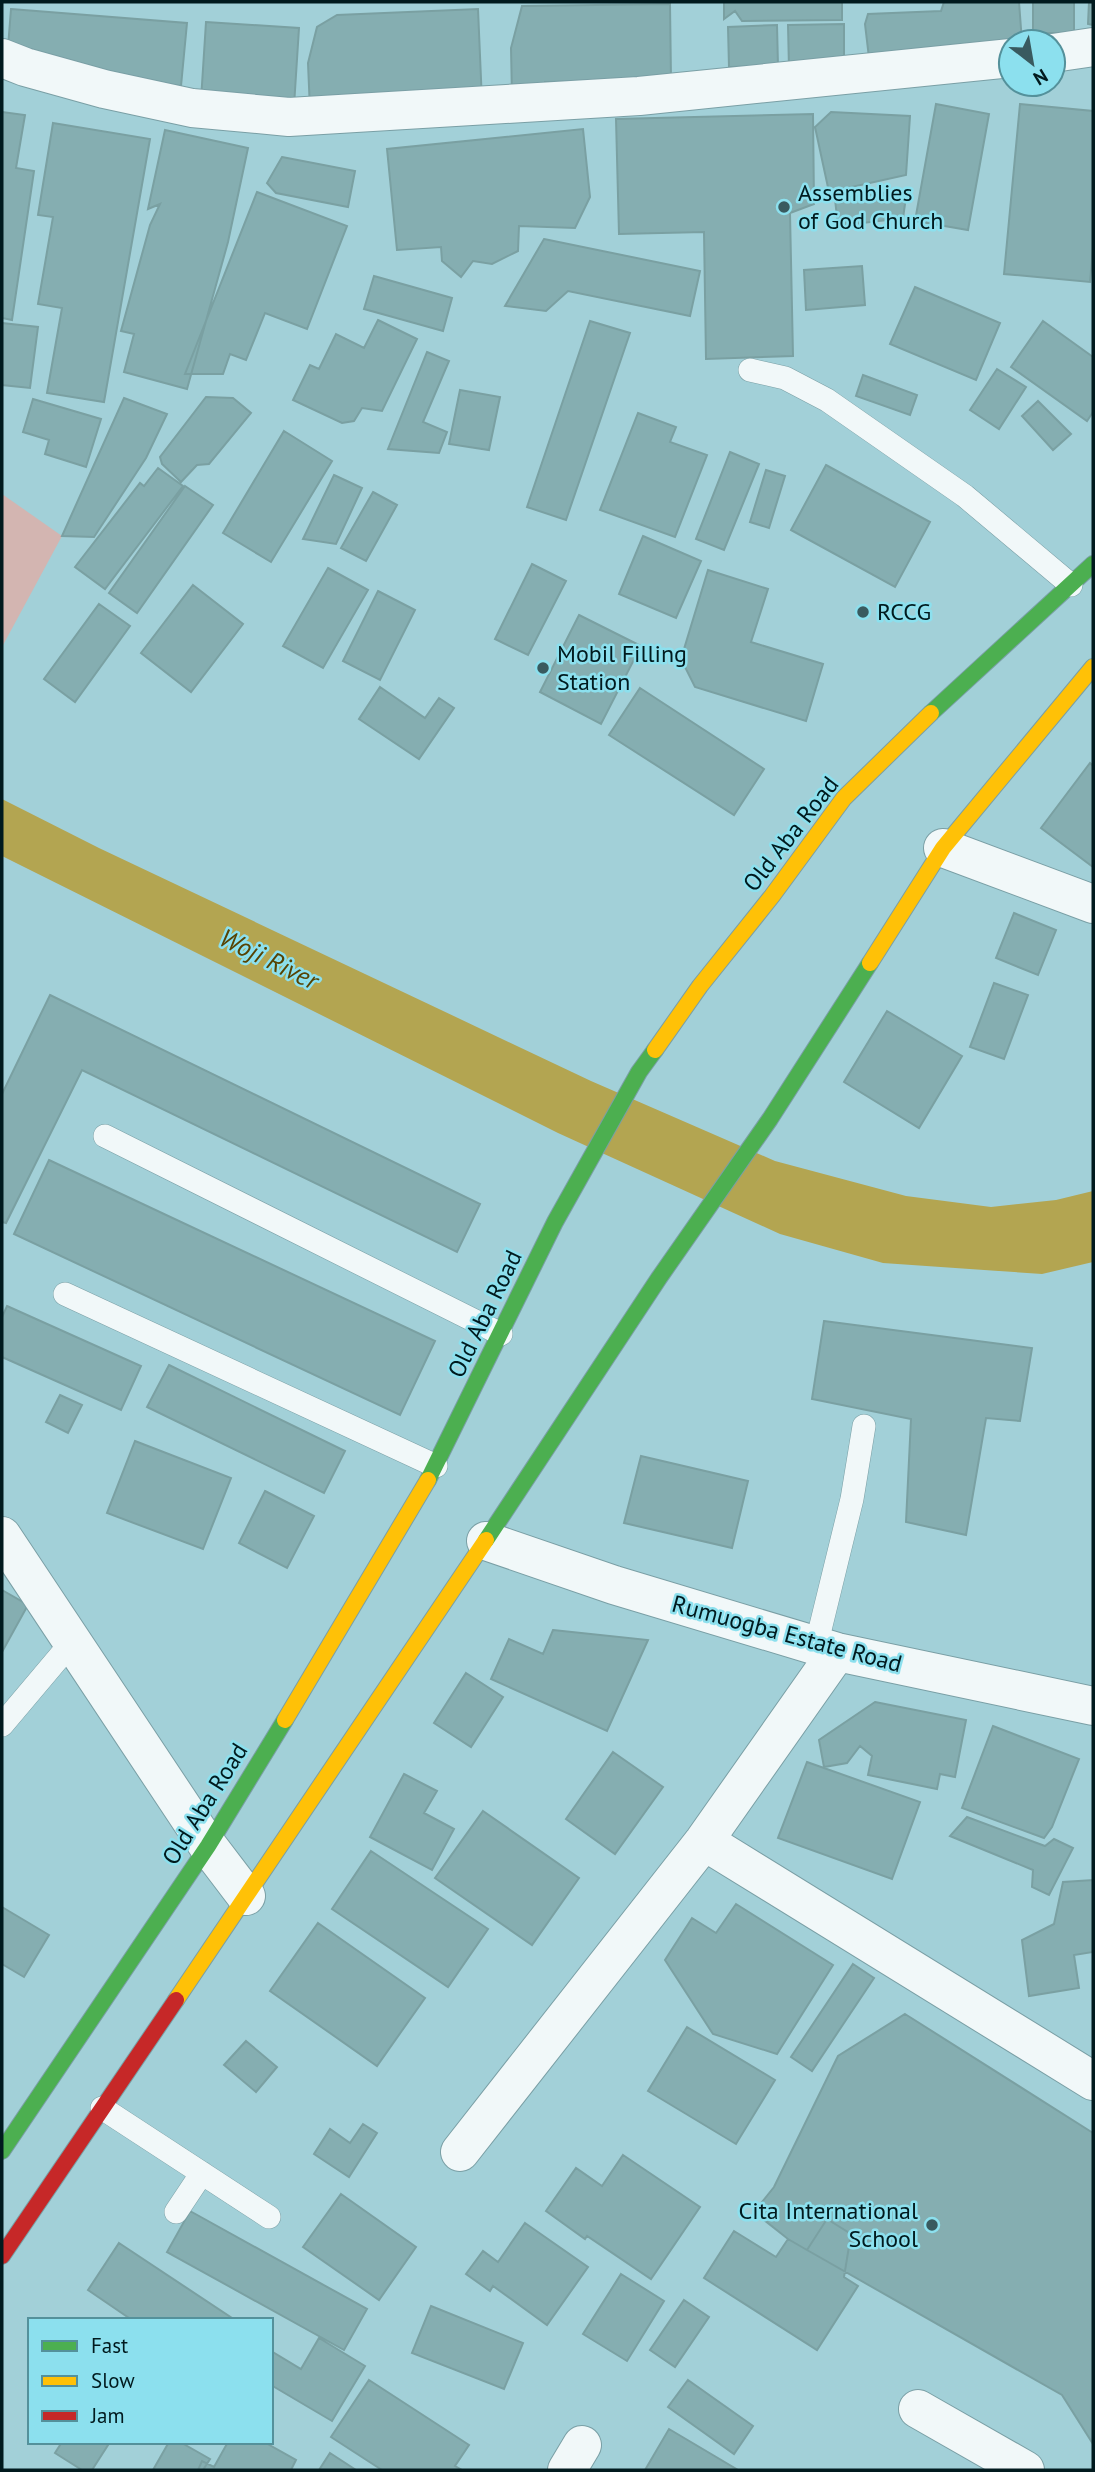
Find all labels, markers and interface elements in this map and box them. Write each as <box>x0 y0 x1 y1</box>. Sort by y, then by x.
north arrow <box>997 28 1067 98</box>
text: N <box>1029 64 1052 91</box>
place label: Assemblies of God Church <box>798 177 943 236</box>
marker: Assemblies of God Church <box>776 199 792 215</box>
place label: RCCG <box>877 596 931 627</box>
marker: RCCG <box>855 604 871 620</box>
place label: Mobil Filling Station <box>557 638 687 697</box>
marker: Mobil Filling Station <box>535 660 551 676</box>
street label: Old Aba Road <box>736 770 845 898</box>
water label: Woji River <box>215 921 325 997</box>
street label: Old Aba Road <box>440 1245 529 1383</box>
street label: Rumuogba Estate Road <box>669 1588 905 1679</box>
street label: Old Aba Road <box>155 1737 254 1871</box>
place label: Cita International School <box>739 2195 918 2254</box>
marker: Cita International School <box>924 2217 940 2233</box>
legend <box>28 2318 273 2444</box>
text: Fast <box>91 2332 128 2359</box>
text: Slow <box>91 2367 135 2394</box>
text: Jam <box>90 2402 125 2429</box>

